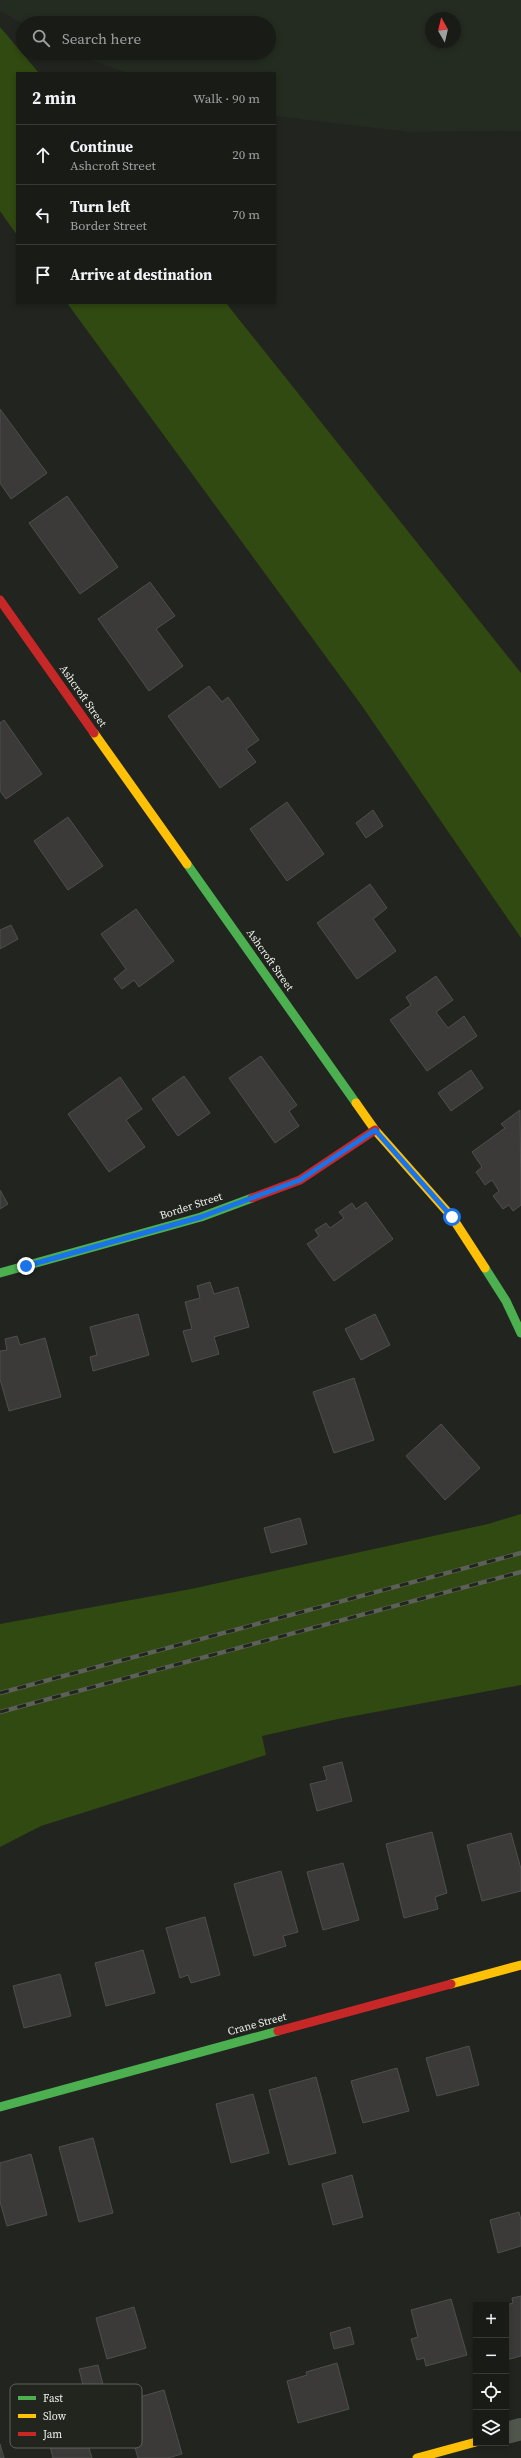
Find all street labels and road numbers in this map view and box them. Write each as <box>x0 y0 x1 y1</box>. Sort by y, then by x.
street label: Ashcroft Street <box>56 662 110 730</box>
street label: Ashcroft Street <box>243 926 297 994</box>
street label: Border Street <box>158 1189 225 1223</box>
street label: Crane Street <box>226 2009 288 2039</box>

